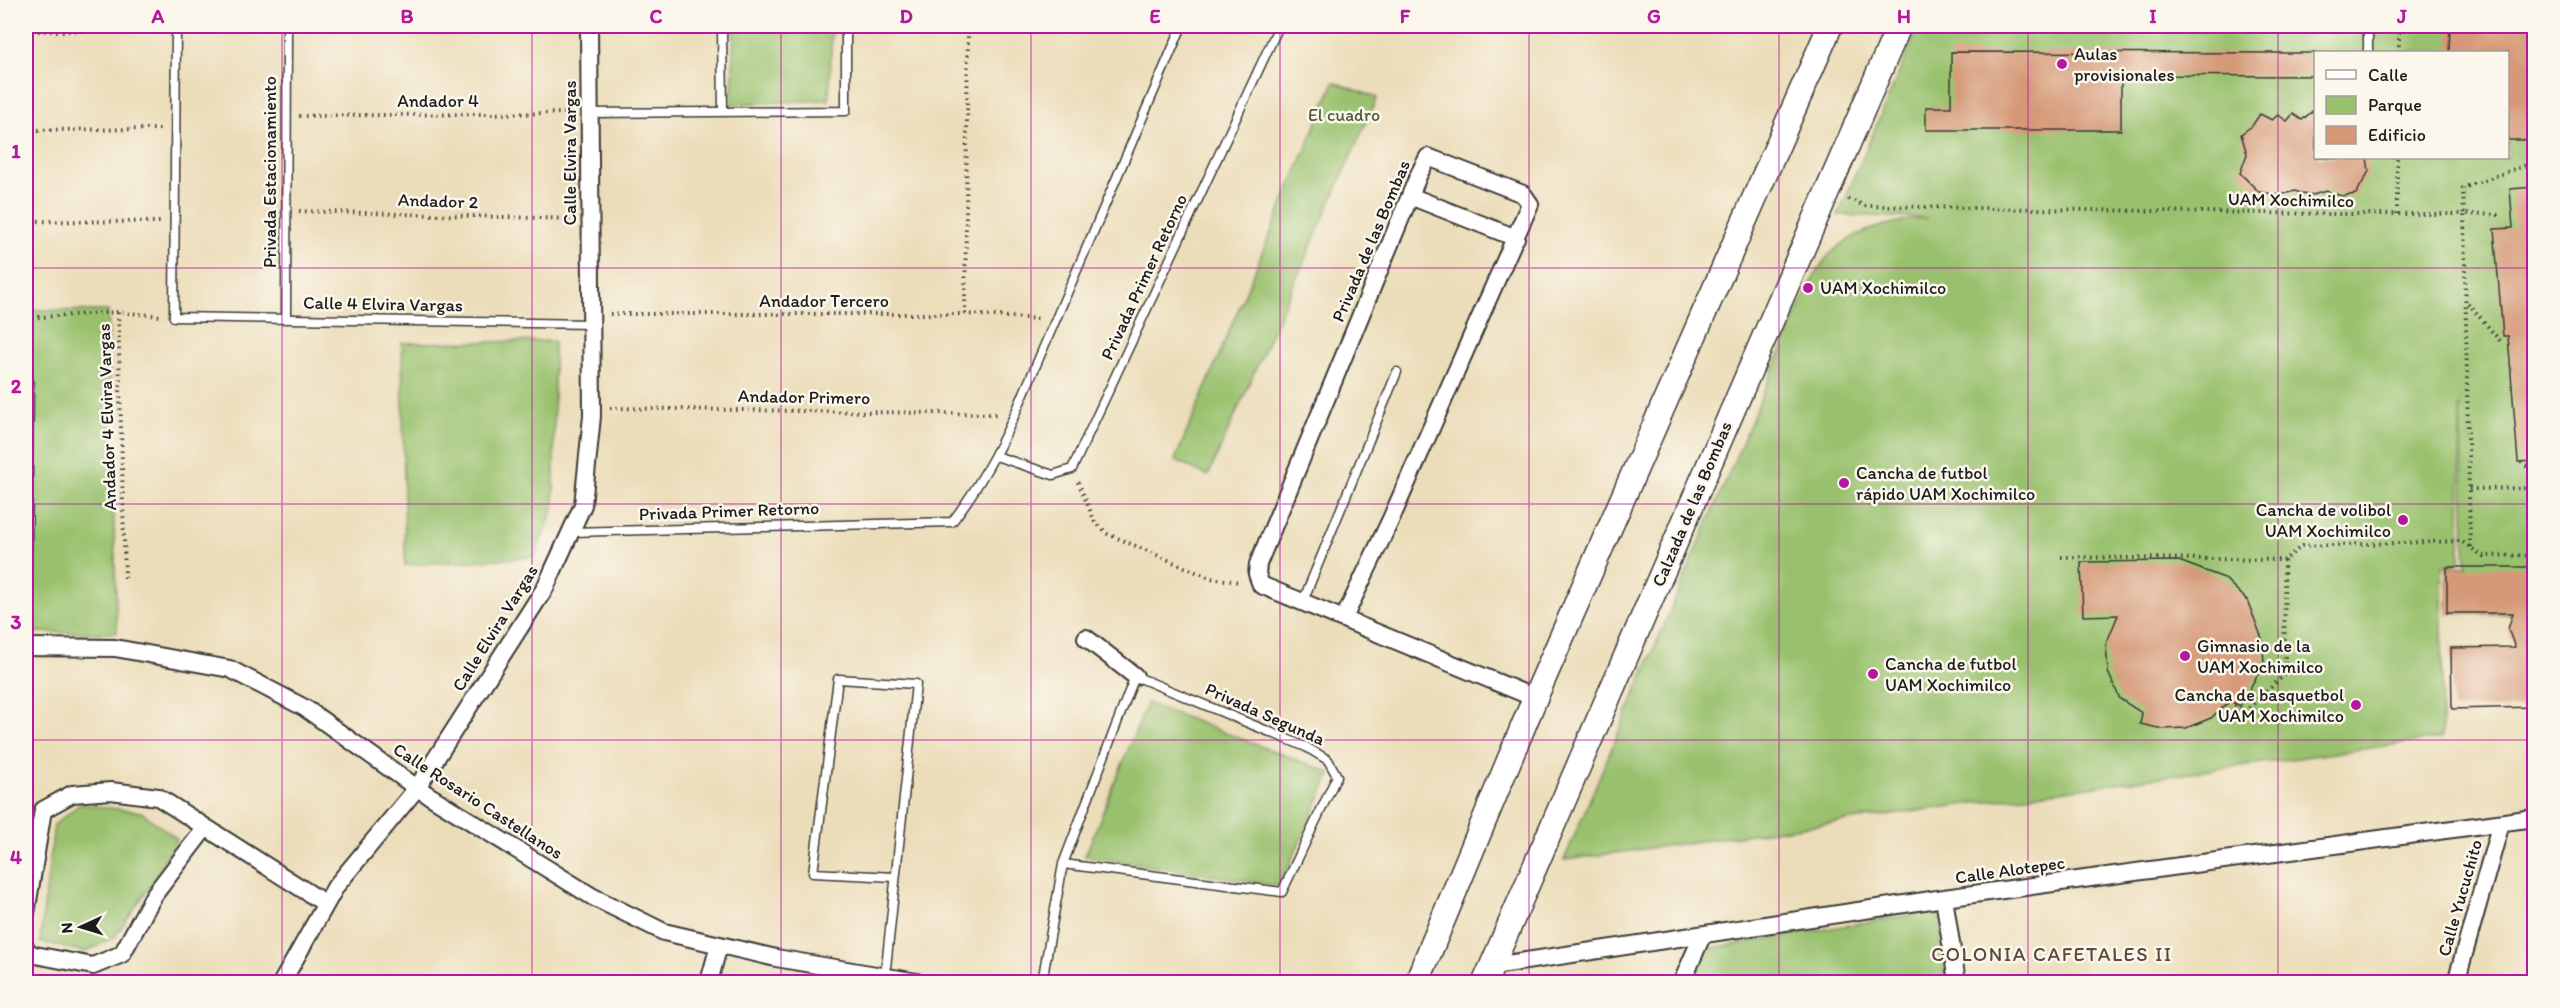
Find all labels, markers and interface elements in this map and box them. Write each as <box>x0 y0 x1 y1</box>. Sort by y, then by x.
text: A <box>151 4 165 28</box>
text: B <box>401 4 414 28</box>
text: C <box>650 4 663 28</box>
text: D <box>899 4 913 28</box>
text: E <box>1149 4 1161 28</box>
text: F <box>1400 4 1411 28</box>
text: G <box>1647 4 1661 28</box>
text: H <box>1897 4 1911 28</box>
text: I <box>2149 4 2157 28</box>
text: J <box>2396 4 2407 28</box>
place label: Aulas provisionales <box>2074 43 2175 86</box>
legend <box>2314 51 2509 159</box>
marker: Aulas provisionales <box>2055 57 2069 71</box>
text: Calle <box>2368 64 2408 86</box>
street label: Privada Estacionamiento <box>259 76 281 268</box>
street label: Calle Elvira Vargas <box>559 80 581 226</box>
street label: Andador 4 <box>397 90 479 112</box>
text: Parque <box>2368 94 2422 116</box>
park label: El cuadro <box>1308 104 1380 126</box>
text: Edificio <box>2368 124 2426 146</box>
text: 1 <box>11 139 21 163</box>
street label: Privada de las Bombas <box>1327 157 1415 325</box>
street label: UAM Xochimilco <box>2228 188 2354 212</box>
street label: Andador 2 <box>397 189 479 213</box>
street label: Privada Primer Retorno <box>1096 191 1192 363</box>
place label: UAM Xochimilco <box>1820 277 1946 299</box>
marker: UAM Xochimilco <box>1801 281 1815 295</box>
street label: Andador Tercero <box>759 290 889 312</box>
street label: Calle 4 Elvira Vargas <box>303 292 463 316</box>
street label: Andador 4 Elvira Vargas <box>93 323 121 511</box>
text: 2 <box>11 374 22 398</box>
street label: Andador Primero <box>738 385 870 409</box>
street label: Calzada de las Bombas <box>1647 418 1737 590</box>
place label: Cancha de futbol rápido UAM Xochimilco <box>1856 462 2035 505</box>
marker: Cancha de futbol rápido UAM Xochimilco <box>1837 476 1851 490</box>
street label: Privada Primer Retorno <box>638 497 820 525</box>
place label: Cancha de volibol UAM Xochimilco <box>2256 499 2391 542</box>
marker: Cancha de volibol UAM Xochimilco <box>2396 513 2410 527</box>
street label: Calle Elvira Vargas <box>447 561 543 695</box>
text: 3 <box>11 610 22 634</box>
place label: Gimnasio de la UAM Xochimilco <box>2197 635 2323 678</box>
marker: Gimnasio de la UAM Xochimilco <box>2178 649 2192 663</box>
place label: Cancha de futbol UAM Xochimilco <box>1885 653 2017 696</box>
marker: Cancha de futbol UAM Xochimilco <box>1866 667 1880 681</box>
street label: Privada Segunda <box>1202 678 1329 751</box>
place label: Cancha de basquetbol UAM Xochimilco <box>2175 684 2344 727</box>
marker: Cancha de basquetbol UAM Xochimilco <box>2349 698 2363 712</box>
street label: Calle Rosario Castellanos <box>389 738 567 864</box>
street label: Calle Yucuchito <box>2433 837 2487 959</box>
text: 4 <box>10 845 22 869</box>
street label: Calle Alotepec <box>1954 851 2066 889</box>
north arrow <box>51 897 111 957</box>
text: N <box>57 922 76 934</box>
district label: COLONIA CAFETALES II <box>1931 942 2173 966</box>

